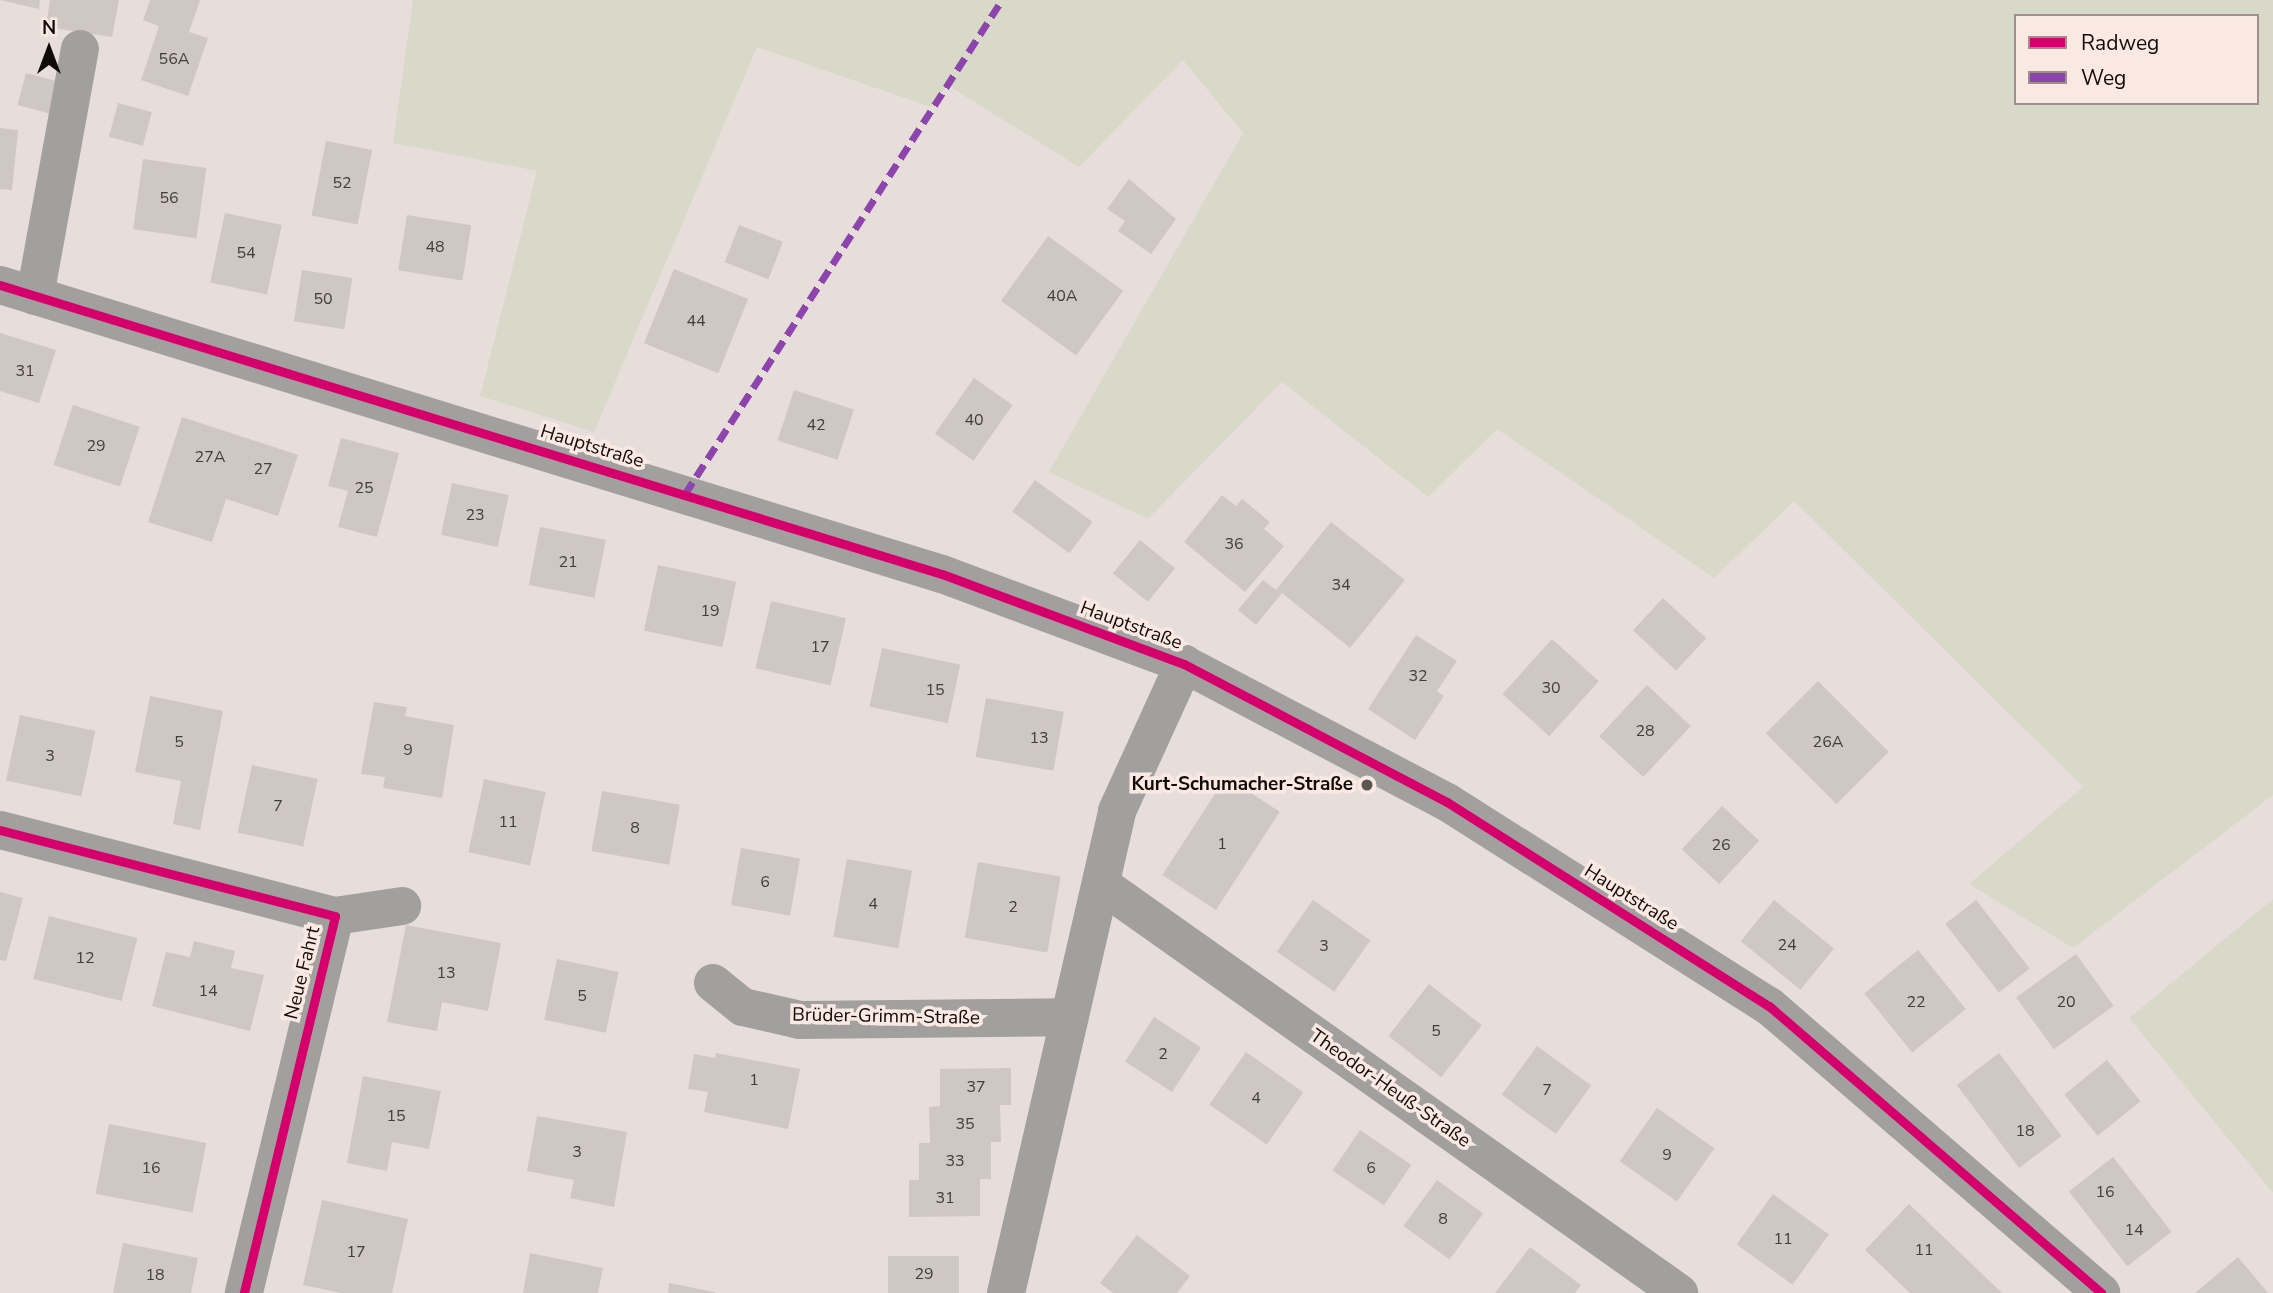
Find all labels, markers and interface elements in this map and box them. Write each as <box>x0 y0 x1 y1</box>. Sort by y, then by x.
north arrow <box>14 14 84 84</box>
legend <box>2014 14 2259 105</box>
text: N <box>42 15 56 41</box>
text: Radweg <box>2081 29 2159 57</box>
house number: 56A <box>159 49 189 69</box>
text: Weg <box>2081 64 2126 92</box>
house number: 52 <box>332 173 352 193</box>
house number: 56 <box>159 188 179 208</box>
house number: 48 <box>425 237 445 257</box>
house number: 54 <box>236 243 256 263</box>
house number: 40A <box>1047 286 1077 306</box>
house number: 50 <box>313 289 333 309</box>
house number: 44 <box>686 311 706 331</box>
house number: 31 <box>15 361 35 381</box>
house number: 40 <box>964 410 984 430</box>
house number: 42 <box>806 415 826 435</box>
street label: Hauptstraße <box>537 420 647 474</box>
house number: 29 <box>86 436 106 456</box>
house number: 27A <box>195 447 225 467</box>
house number: 27 <box>253 459 273 479</box>
house number: 25 <box>354 478 374 498</box>
house number: 23 <box>465 505 485 525</box>
house number: 36 <box>1224 534 1244 554</box>
house number: 21 <box>558 552 578 572</box>
house number: 34 <box>1331 575 1351 595</box>
street label: Hauptstraße <box>1077 597 1185 655</box>
house number: 19 <box>700 601 720 621</box>
house number: 17 <box>810 637 830 657</box>
house number: 32 <box>1408 666 1428 686</box>
house number: 30 <box>1541 678 1561 698</box>
house number: 15 <box>925 680 945 700</box>
house number: 28 <box>1635 721 1655 741</box>
house number: 13 <box>1029 728 1049 748</box>
house number: 5 <box>174 732 184 752</box>
house number: 26A <box>1813 732 1843 752</box>
house number: 9 <box>403 740 413 760</box>
house number: 3 <box>45 746 55 766</box>
place label: Kurt-Schumacher-Straße <box>1131 774 1353 796</box>
marker: Kurt-Schumacher-Straße <box>1359 777 1375 793</box>
house number: 7 <box>273 796 283 816</box>
house number: 11 <box>498 812 518 832</box>
house number: 8 <box>630 818 640 838</box>
house number: 1 <box>1217 834 1227 854</box>
house number: 26 <box>1711 835 1731 855</box>
street label: Hauptstraße <box>1580 860 1682 936</box>
house number: 6 <box>760 872 770 892</box>
house number: 4 <box>868 894 878 914</box>
house number: 2 <box>1008 897 1018 917</box>
street label: Neue Fahrt <box>280 924 326 1022</box>
house number: 24 <box>1777 935 1797 955</box>
house number: 3 <box>1319 936 1329 956</box>
house number: 12 <box>75 948 95 968</box>
house number: 13 <box>436 963 456 983</box>
house number: 14 <box>198 981 218 1001</box>
house number: 5 <box>577 986 587 1006</box>
house number: 22 <box>1906 992 1926 1012</box>
house number: 20 <box>2056 992 2076 1012</box>
street label: Brüder-Grimm-Straße <box>792 1004 980 1030</box>
house number: 5 <box>1431 1021 1441 1041</box>
street label: Theodor-Heuß-Straße <box>1305 1025 1475 1153</box>
house number: 2 <box>1158 1044 1168 1064</box>
house number: 1 <box>749 1070 759 1090</box>
house number: 37 <box>966 1077 986 1097</box>
house number: 7 <box>1542 1080 1552 1100</box>
house number: 4 <box>1251 1088 1261 1108</box>
house number: 15 <box>386 1106 406 1126</box>
house number: 35 <box>955 1114 975 1134</box>
house number: 18 <box>2015 1121 2035 1141</box>
house number: 3 <box>572 1142 582 1162</box>
house number: 9 <box>1662 1145 1672 1165</box>
house number: 33 <box>945 1151 965 1171</box>
house number: 16 <box>141 1158 161 1178</box>
house number: 6 <box>1366 1158 1376 1178</box>
house number: 16 <box>2095 1182 2115 1202</box>
house number: 31 <box>935 1188 955 1208</box>
house number: 8 <box>1438 1209 1448 1229</box>
house number: 14 <box>2124 1220 2144 1240</box>
house number: 11 <box>1773 1229 1793 1249</box>
house number: 11 <box>1914 1240 1934 1260</box>
house number: 17 <box>346 1242 366 1262</box>
house number: 29 <box>914 1264 934 1284</box>
house number: 18 <box>145 1265 165 1285</box>

